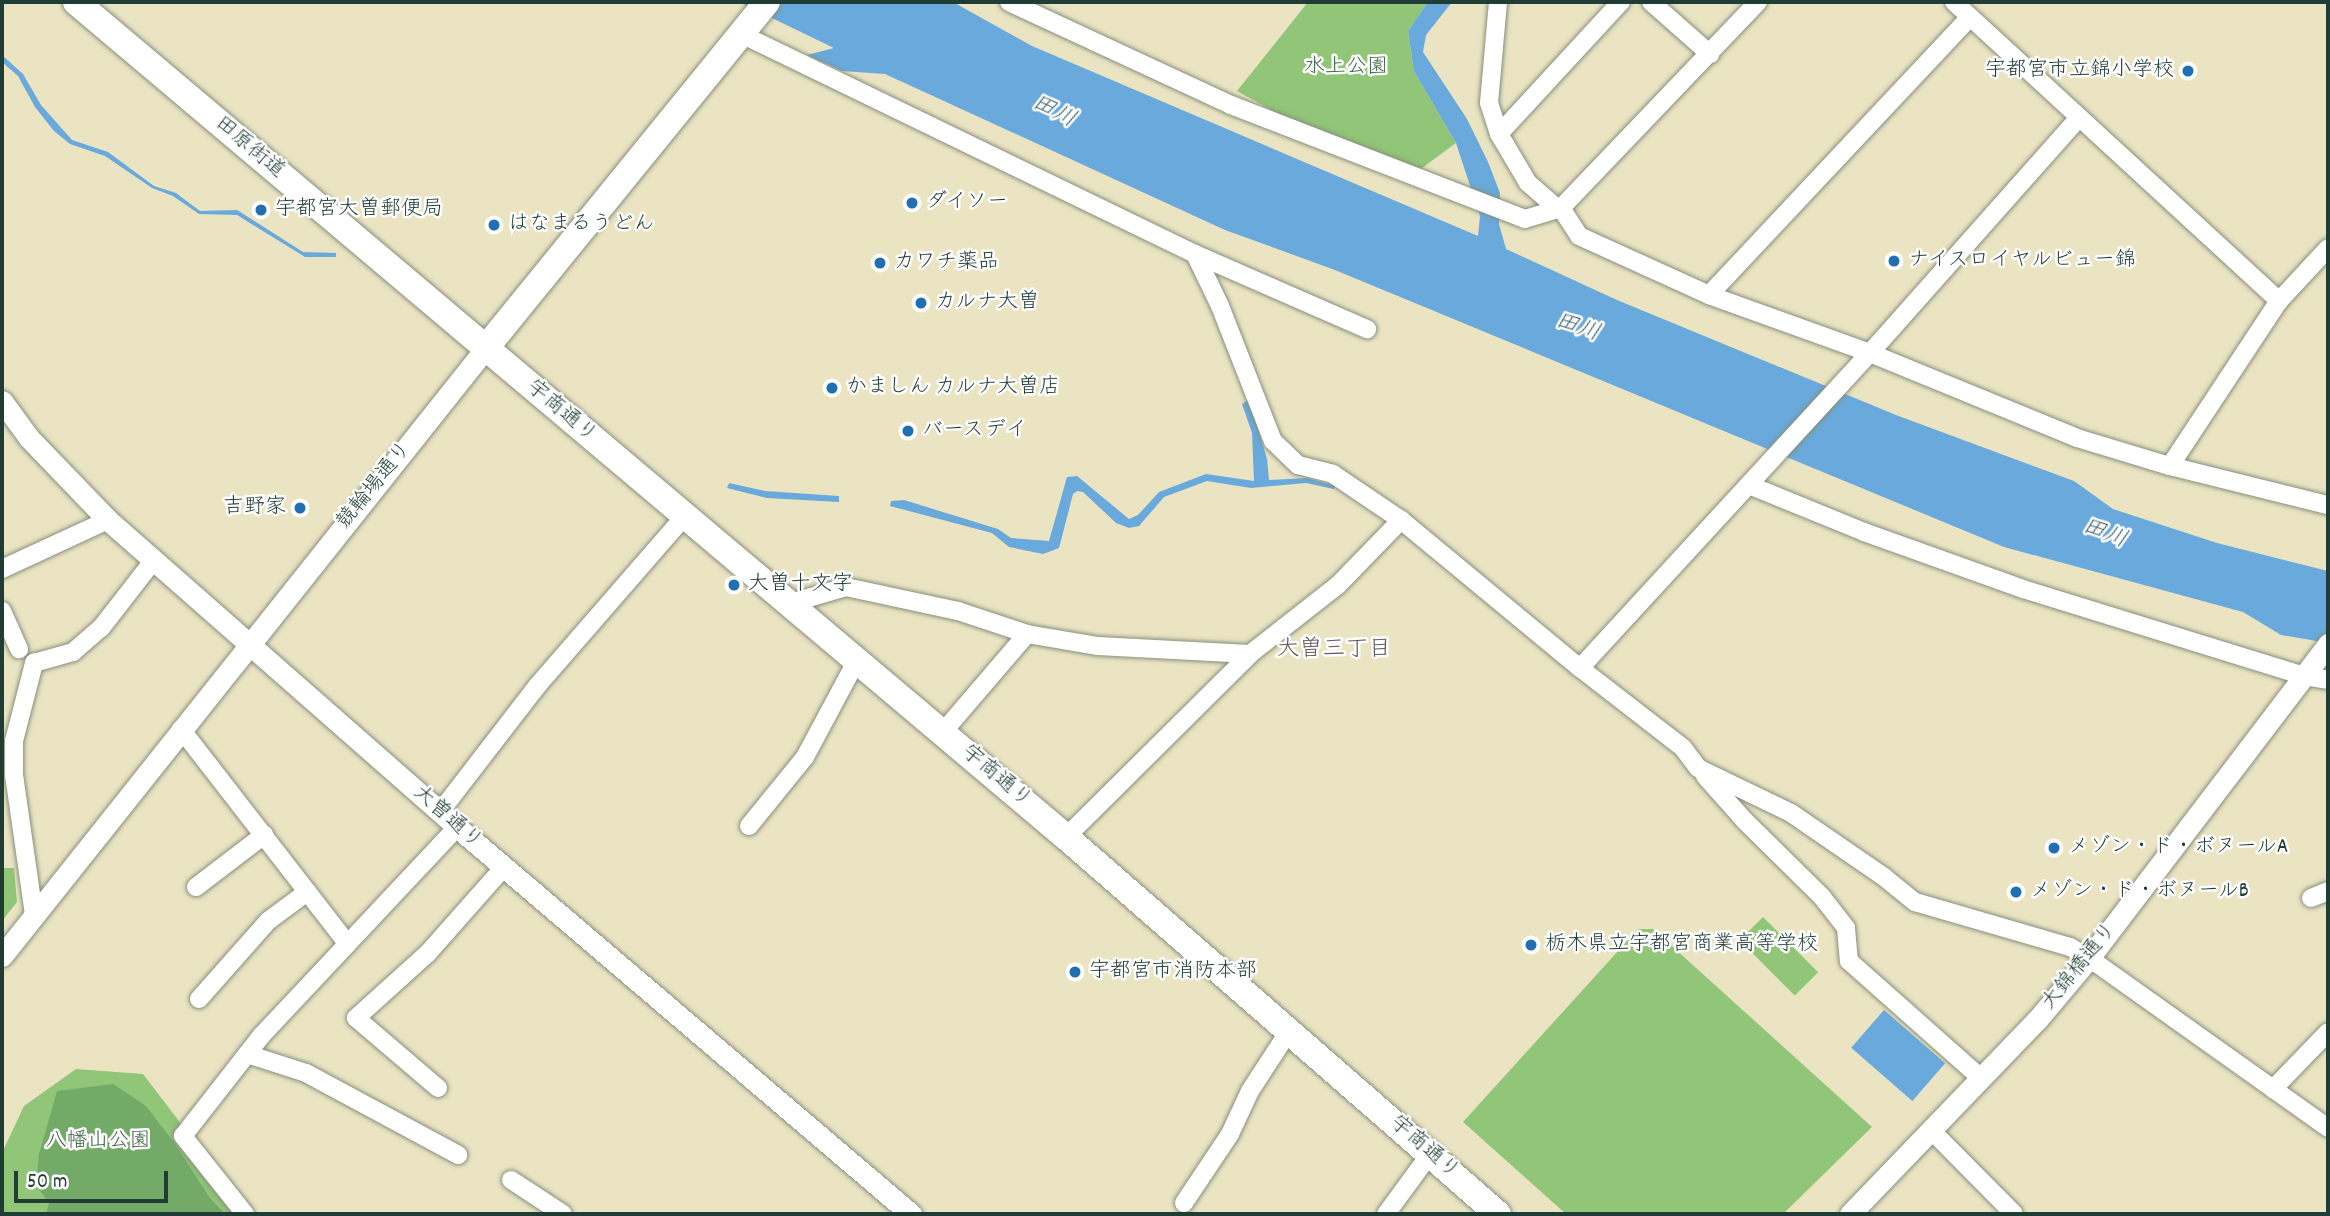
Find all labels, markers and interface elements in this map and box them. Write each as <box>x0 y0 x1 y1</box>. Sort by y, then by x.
park label: 水上公園 <box>1304 55 1388 81</box>
place label: 宇都宮市立錦小学校 <box>1985 58 2174 84</box>
marker: 宇都宮市立錦小学校 <box>2180 63 2196 79</box>
water label: 田川 <box>1026 90 1080 136</box>
street label: 田原街道 <box>209 111 289 185</box>
place label: ダイソー <box>926 190 1010 216</box>
marker: ダイソー <box>904 195 920 211</box>
place label: 宇都宮大曽郵便局 <box>275 197 443 223</box>
marker: 宇都宮大曽郵便局 <box>253 202 269 218</box>
place label: はなまるうどん <box>508 212 655 238</box>
marker: はなまるうどん <box>486 217 502 233</box>
place label: ナイスロイヤルビュー錦 <box>1908 248 2139 274</box>
place label: カワチ薬品 <box>894 250 999 276</box>
marker: ナイスロイヤルビュー錦 <box>1886 253 1902 269</box>
marker: カワチ薬品 <box>872 255 888 271</box>
place label: カルナ大曽 <box>935 290 1040 316</box>
marker: カルナ大曽 <box>913 295 929 311</box>
water label: 田川 <box>1551 308 1603 350</box>
street label: 宇商通り <box>521 375 601 449</box>
place label: かましん カルナ大曽店 <box>846 375 1061 401</box>
marker: かましん カルナ大曽店 <box>824 380 840 396</box>
place label: バースデイ <box>922 418 1027 444</box>
marker: バースデイ <box>900 423 916 439</box>
street label: 競輪場通り <box>332 437 418 535</box>
place label: 吉野家 <box>223 495 286 521</box>
marker: 吉野家 <box>292 500 308 516</box>
water label: 田川 <box>2078 514 2130 556</box>
place label: 大曽十文字 <box>748 572 853 598</box>
marker: 大曽十文字 <box>726 577 742 593</box>
district label: 大曽三丁目 <box>1277 637 1391 665</box>
street label: 宇商通り <box>956 740 1036 814</box>
street label: 大曽通り <box>407 781 487 855</box>
place label: メゾン・ド・ボヌールA <box>2068 835 2289 861</box>
marker: メゾン・ド・ボヌールA <box>2046 840 2062 856</box>
place label: メゾン・ド・ボヌールB <box>2030 879 2250 905</box>
marker: メゾン・ド・ボヌールB <box>2008 884 2024 900</box>
street label: 大錦橋通り <box>2037 918 2123 1016</box>
place label: 栃木県立宇都宮商業高等学校 <box>1545 932 1818 958</box>
marker: 栃木県立宇都宮商業高等学校 <box>1523 937 1539 953</box>
place label: 宇都宮市消防本部 <box>1089 959 1257 985</box>
marker: 宇都宮市消防本部 <box>1067 964 1083 980</box>
street label: 宇商通り <box>1384 1111 1464 1185</box>
park label: 八幡山公園 <box>46 1129 150 1155</box>
scale bar <box>18 1156 172 1200</box>
text: 50 m <box>27 1168 67 1198</box>

